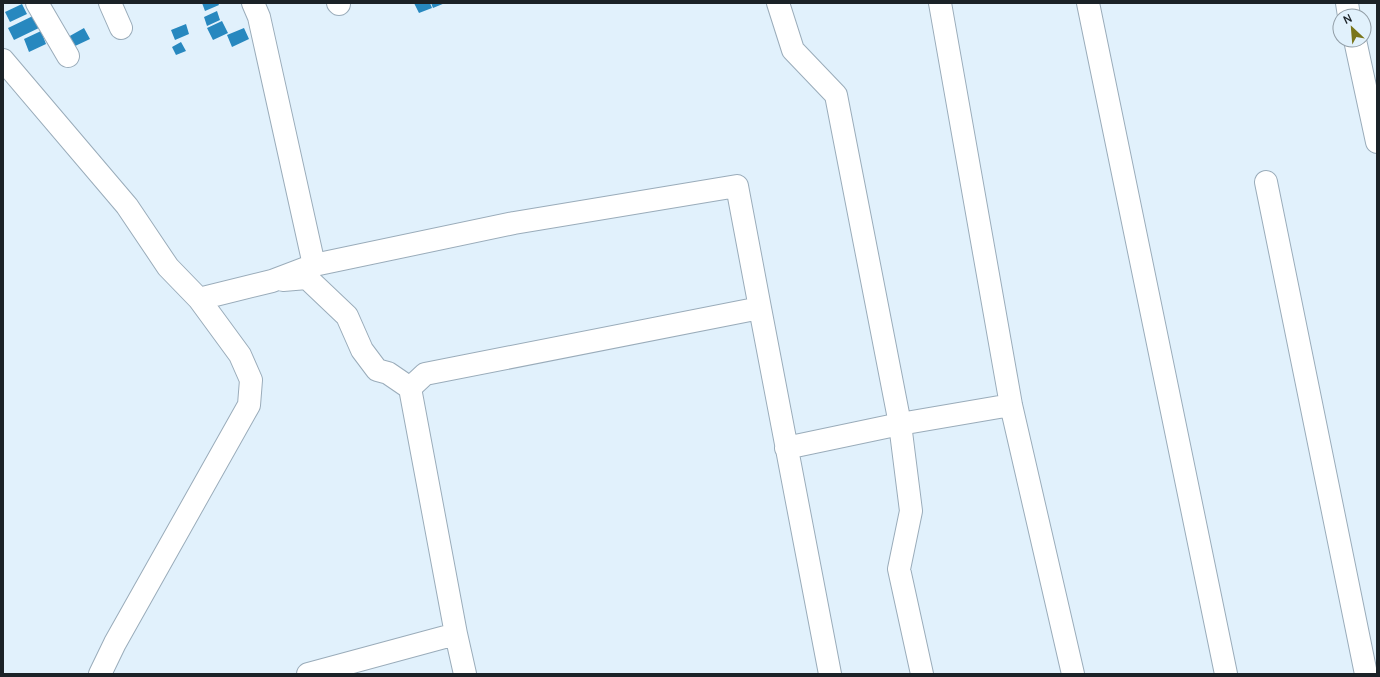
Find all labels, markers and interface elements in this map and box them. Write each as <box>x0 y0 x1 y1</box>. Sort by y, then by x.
north arrow <box>1332 8 1372 48</box>
text: N <box>1341 10 1354 27</box>

